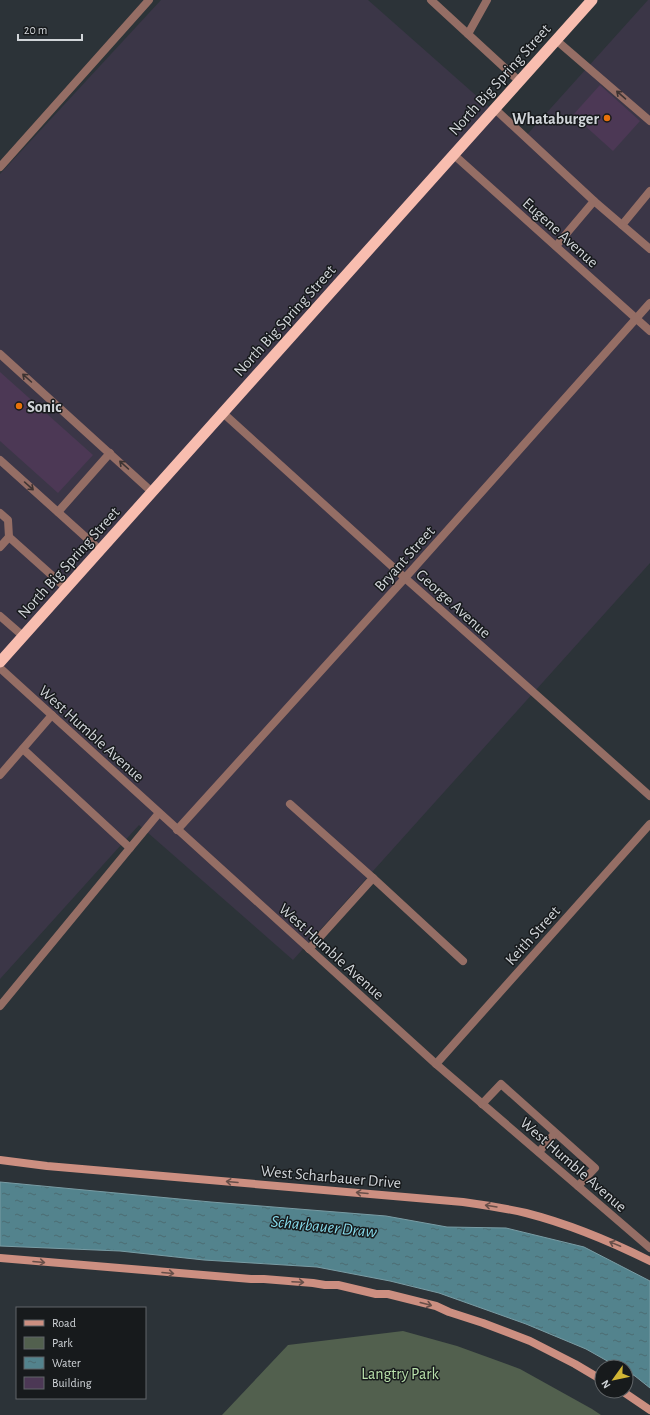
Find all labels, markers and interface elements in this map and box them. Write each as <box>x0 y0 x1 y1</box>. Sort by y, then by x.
scale bar <box>18 16 82 42</box>
street label: North Big Spring Street <box>446 21 554 138</box>
text: 20 m <box>24 24 47 36</box>
one-way arrow <box>615 91 626 100</box>
place label: Whataburger <box>512 111 599 127</box>
marker: Whataburger <box>602 113 612 123</box>
street label: Eugene Avenue <box>519 195 601 271</box>
street label: North Big Spring Street <box>231 262 339 379</box>
one-way arrow <box>22 374 32 383</box>
place label: Sonic <box>27 399 61 415</box>
marker: Sonic <box>14 401 24 411</box>
one-way arrow <box>118 461 129 470</box>
one-way arrow <box>24 481 34 491</box>
street label: North Big Spring Street <box>15 504 123 621</box>
street label: Bryant Street <box>372 523 439 595</box>
street label: George Avenue <box>413 566 494 641</box>
street label: West Humble Avenue <box>36 683 147 785</box>
street label: West Humble Avenue <box>276 901 387 1003</box>
street label: Keith Street <box>502 903 563 968</box>
street label: West Humble Avenue <box>517 1114 630 1215</box>
street label: West Scharbauer Drive <box>260 1163 402 1191</box>
one-way arrow <box>226 1178 239 1185</box>
one-way arrow <box>356 1190 369 1197</box>
one-way arrow <box>485 1202 498 1210</box>
water label: Scharbauer Draw <box>270 1212 378 1241</box>
one-way arrow <box>609 1239 621 1247</box>
one-way arrow <box>32 1258 45 1265</box>
one-way arrow <box>161 1269 174 1276</box>
one-way arrow <box>291 1279 304 1286</box>
one-way arrow <box>419 1301 432 1308</box>
legend <box>16 1307 146 1399</box>
text: Road <box>52 1317 76 1329</box>
text: Park <box>52 1337 73 1349</box>
text: Water <box>52 1357 81 1369</box>
north arrow <box>594 1359 634 1399</box>
park label: Langtry Park <box>361 1366 439 1383</box>
text: Building <box>52 1377 92 1389</box>
text: N <box>599 1378 613 1390</box>

